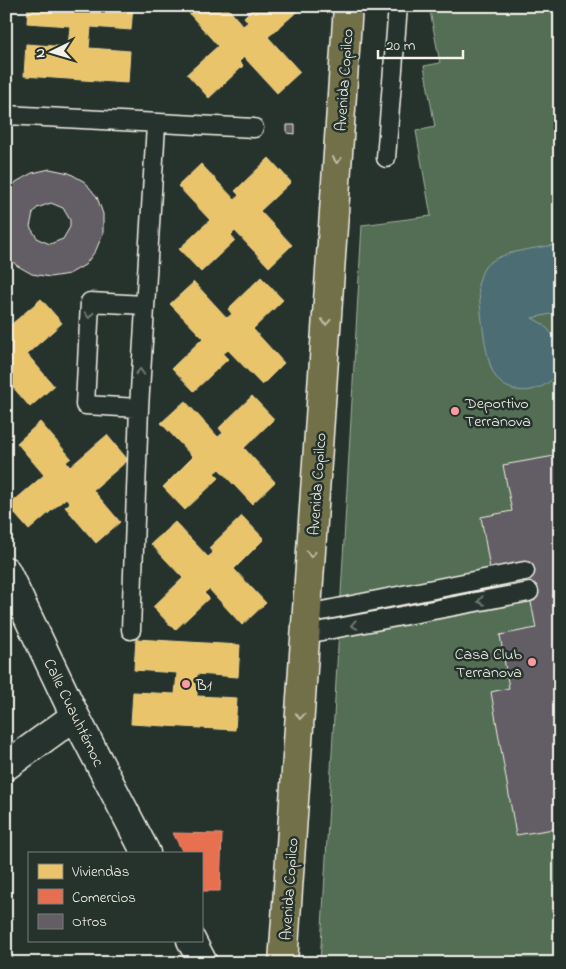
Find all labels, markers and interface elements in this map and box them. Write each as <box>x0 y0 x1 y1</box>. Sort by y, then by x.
north arrow <box>28 28 78 78</box>
street label: Avenida Copilco <box>329 28 361 132</box>
scale bar <box>378 28 464 60</box>
text: 20 m <box>386 35 416 57</box>
text: N <box>30 47 51 59</box>
one-way arrow <box>331 156 342 164</box>
one-way arrow <box>84 311 95 319</box>
one-way arrow <box>321 318 332 326</box>
one-way arrow <box>135 368 146 376</box>
place label: Deportivo Terranova <box>464 392 531 434</box>
marker: Deportivo Terranova <box>449 405 461 417</box>
street label: Avenida Copilco <box>302 432 334 536</box>
one-way arrow <box>306 550 317 558</box>
one-way arrow <box>477 595 486 605</box>
one-way arrow <box>350 619 359 629</box>
place label: Casa Club Terranova <box>455 643 523 685</box>
street label: Calle Cuauhtémoc <box>37 655 110 772</box>
marker: Casa Club Terranova <box>526 656 538 668</box>
place label: B1 <box>195 674 212 698</box>
marker: B1 <box>180 678 192 690</box>
one-way arrow <box>295 712 306 720</box>
street label: Avenida Copilco <box>274 837 306 941</box>
legend <box>28 852 202 942</box>
text: Viviendas <box>71 861 129 883</box>
text: Comercios <box>72 887 136 909</box>
text: Otros <box>72 911 107 933</box>

